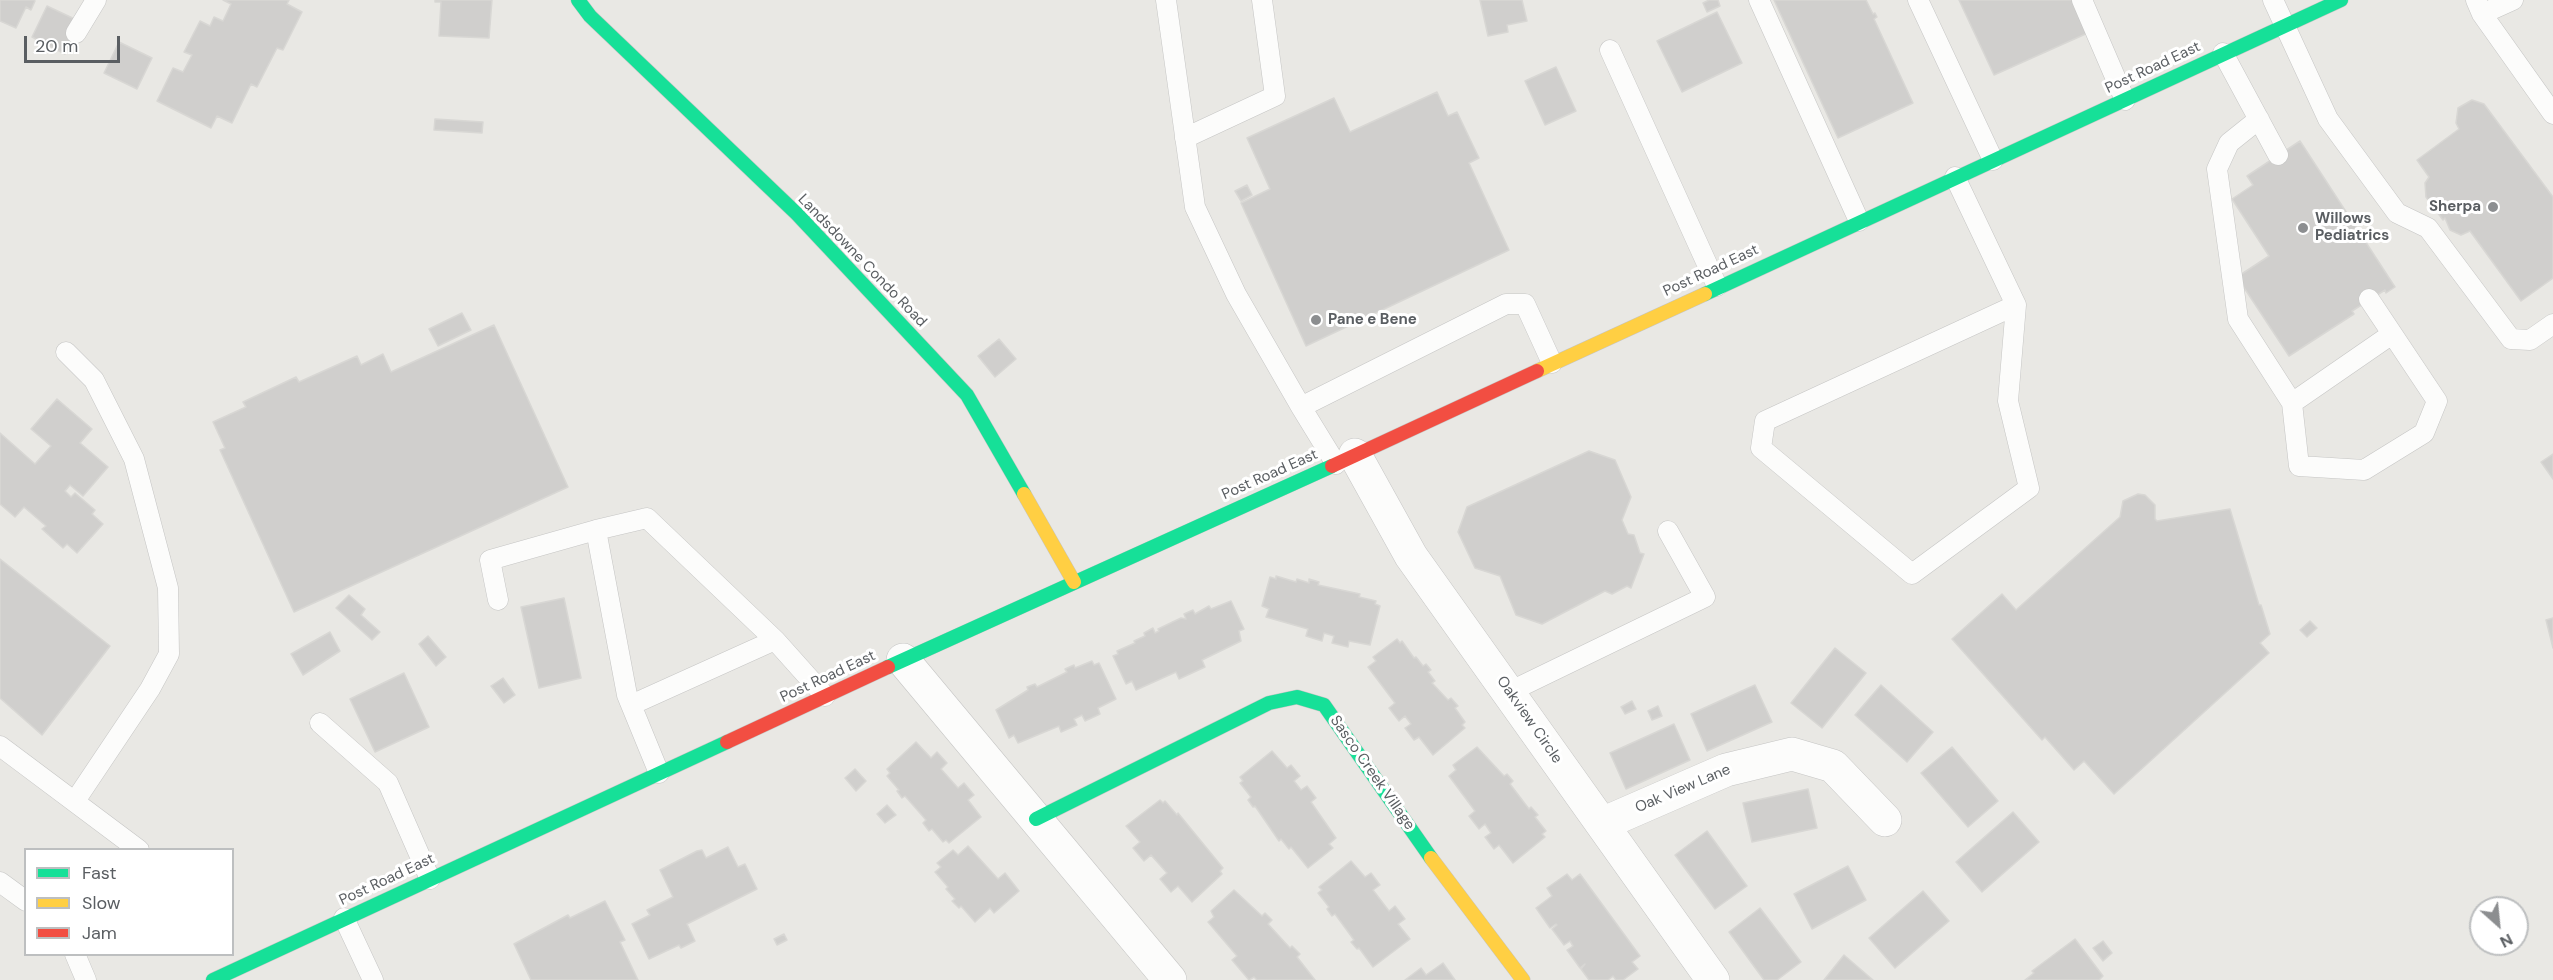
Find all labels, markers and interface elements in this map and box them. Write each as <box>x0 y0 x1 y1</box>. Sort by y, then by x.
scale bar <box>27 24 123 62</box>
text: 20 m <box>35 34 78 58</box>
street label: Post Road East <box>2103 38 2203 98</box>
street label: Landsdowne Condo Road <box>794 191 930 331</box>
place label: Sherpa <box>2429 198 2481 216</box>
marker: Sherpa <box>2486 200 2500 214</box>
place label: Willows Pediatrics <box>2315 210 2389 245</box>
marker: Willows Pediatrics <box>2296 221 2310 235</box>
street label: Post Road East <box>1661 241 1761 301</box>
place label: Pane e Bene <box>1328 311 1417 329</box>
marker: Pane e Bene <box>1309 313 1323 327</box>
street label: Post Road East <box>1219 446 1321 504</box>
street label: Post Road East <box>778 647 878 707</box>
street label: Oakview Circle <box>1492 673 1566 767</box>
street label: Sasco Creek Village <box>1326 712 1418 834</box>
street label: Oak View Lane <box>1633 761 1733 817</box>
legend <box>24 848 234 956</box>
street label: Post Road East <box>337 850 437 910</box>
text: Fast <box>82 861 117 885</box>
text: Slow <box>82 891 121 915</box>
north arrow <box>2469 896 2529 956</box>
text: Jam <box>82 921 117 945</box>
text: N <box>2497 929 2516 953</box>

